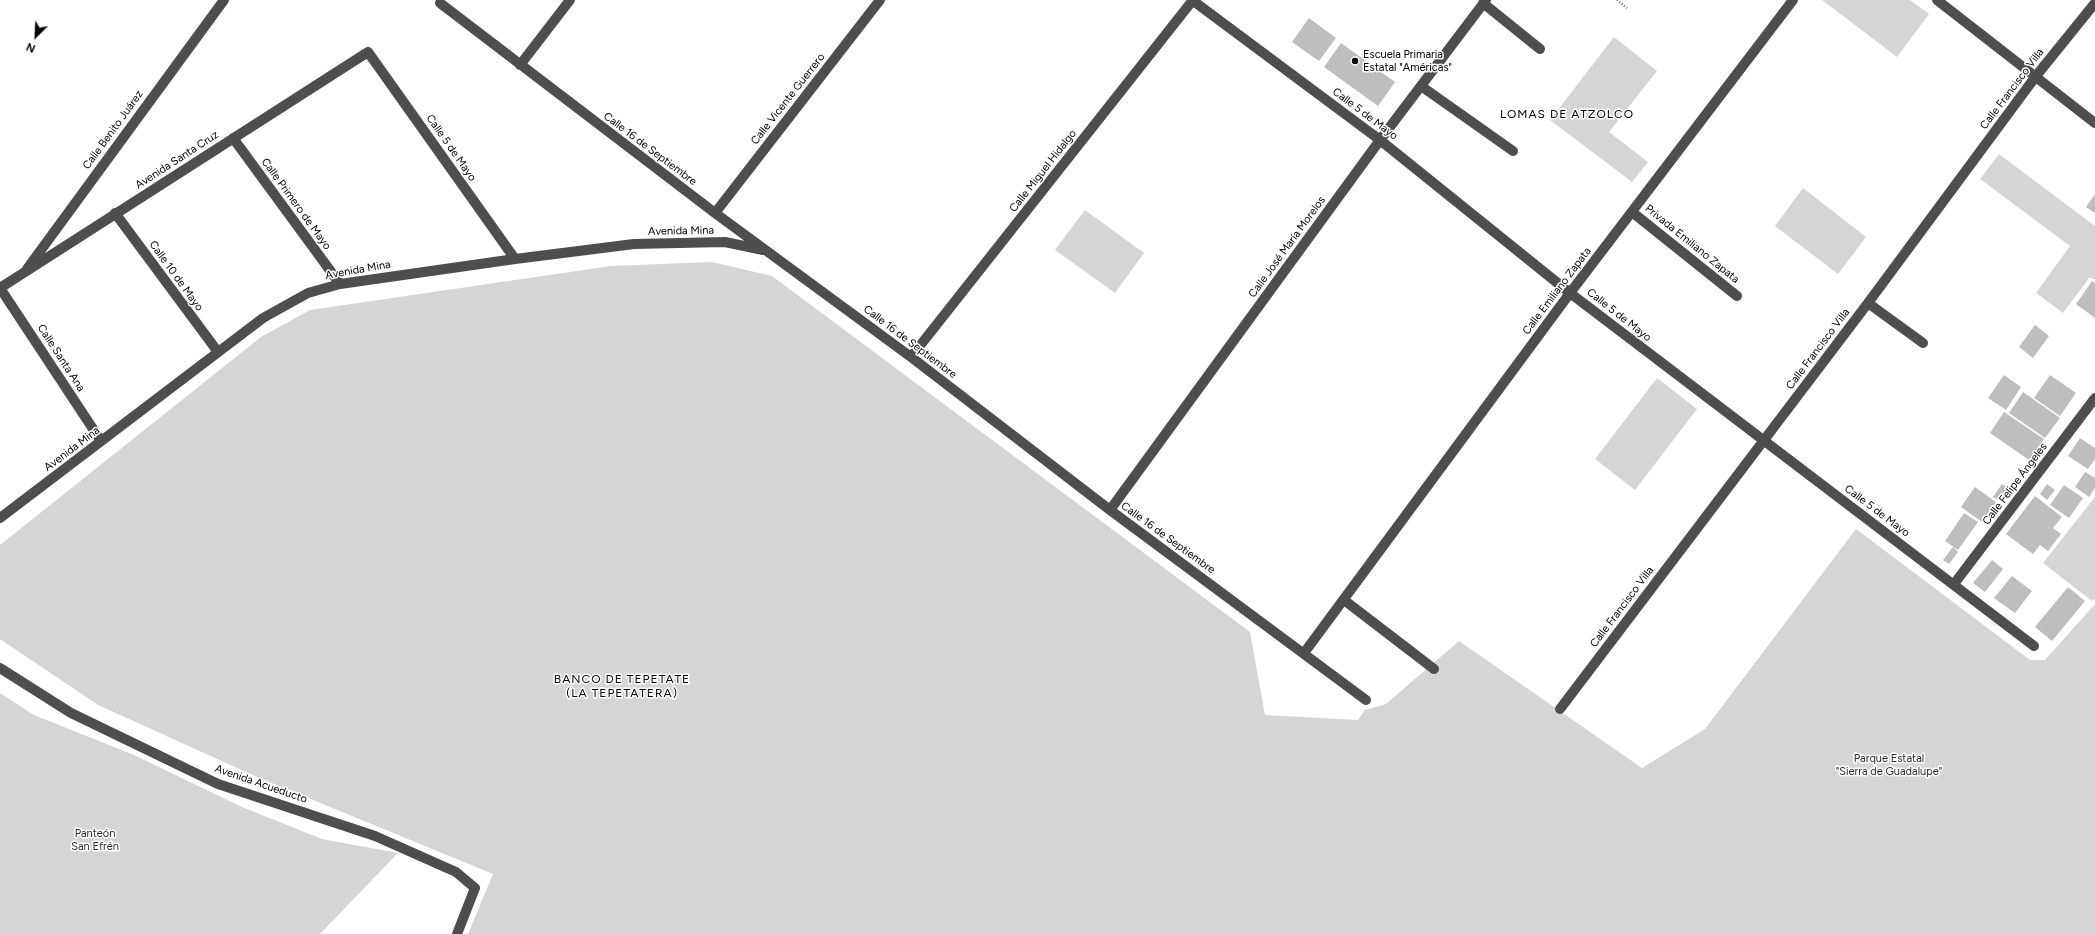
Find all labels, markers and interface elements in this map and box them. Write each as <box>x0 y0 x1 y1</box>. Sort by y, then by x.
north arrow <box>16 16 56 56</box>
text: N <box>24 40 37 55</box>
street label: Calle Francisco Villa <box>1977 46 2047 132</box>
place label: Escuela Primaria Estatal "Américas" <box>1363 48 1452 74</box>
street label: Calle Vicente Guerrero <box>748 51 828 147</box>
marker: Escuela Primaria Estatal "Américas" <box>1350 56 1360 66</box>
street label: Calle 5 de Mayo <box>1330 85 1400 143</box>
street label: Calle Benito Juárez <box>80 88 146 172</box>
district label: LOMAS DE ATZOLCO <box>1500 107 1634 121</box>
street label: Calle 16 de Septiembre <box>601 110 699 188</box>
street label: Calle 5 de Mayo <box>423 112 479 184</box>
street label: Calle Miguel Hidalgo <box>1007 127 1079 215</box>
street label: Avenida Santa Cruz <box>133 128 221 192</box>
street label: Calle Primero de Mayo <box>258 156 334 252</box>
street label: Calle José María Morelos <box>1246 194 1328 300</box>
street label: Privada Emiliano Zapata <box>1642 202 1742 286</box>
street label: Avenida Mina <box>648 224 714 238</box>
street label: Calle 10 de Mayo <box>146 238 206 314</box>
street label: Calle Emiliano Zapata <box>1520 245 1594 337</box>
street label: Avenida Mina <box>324 258 392 282</box>
street label: Calle 5 de Mayo <box>1584 286 1654 344</box>
street label: Calle 16 de Septiembre <box>861 303 959 381</box>
street label: Calle Francisco Villa <box>1783 306 1853 392</box>
street label: Calle Santa Ana <box>34 322 88 394</box>
street label: Avenida Mina <box>42 424 102 474</box>
street label: Calle Felipe Ángeles <box>1980 441 2050 527</box>
street label: Calle 5 de Mayo <box>1842 482 1912 540</box>
street label: Calle 16 de Septiembre <box>1118 499 1218 577</box>
street label: Calle Francisco Villa <box>1587 564 1657 650</box>
district label: BANCO DE TEPETATE (LA TEPETATERA) <box>554 672 690 700</box>
park label: Parque Estatal "Sierra de Guadalupe" <box>1836 752 1942 778</box>
street label: Avenida Acueducto <box>213 762 309 806</box>
park label: Panteón San Efrén <box>71 827 119 853</box>

